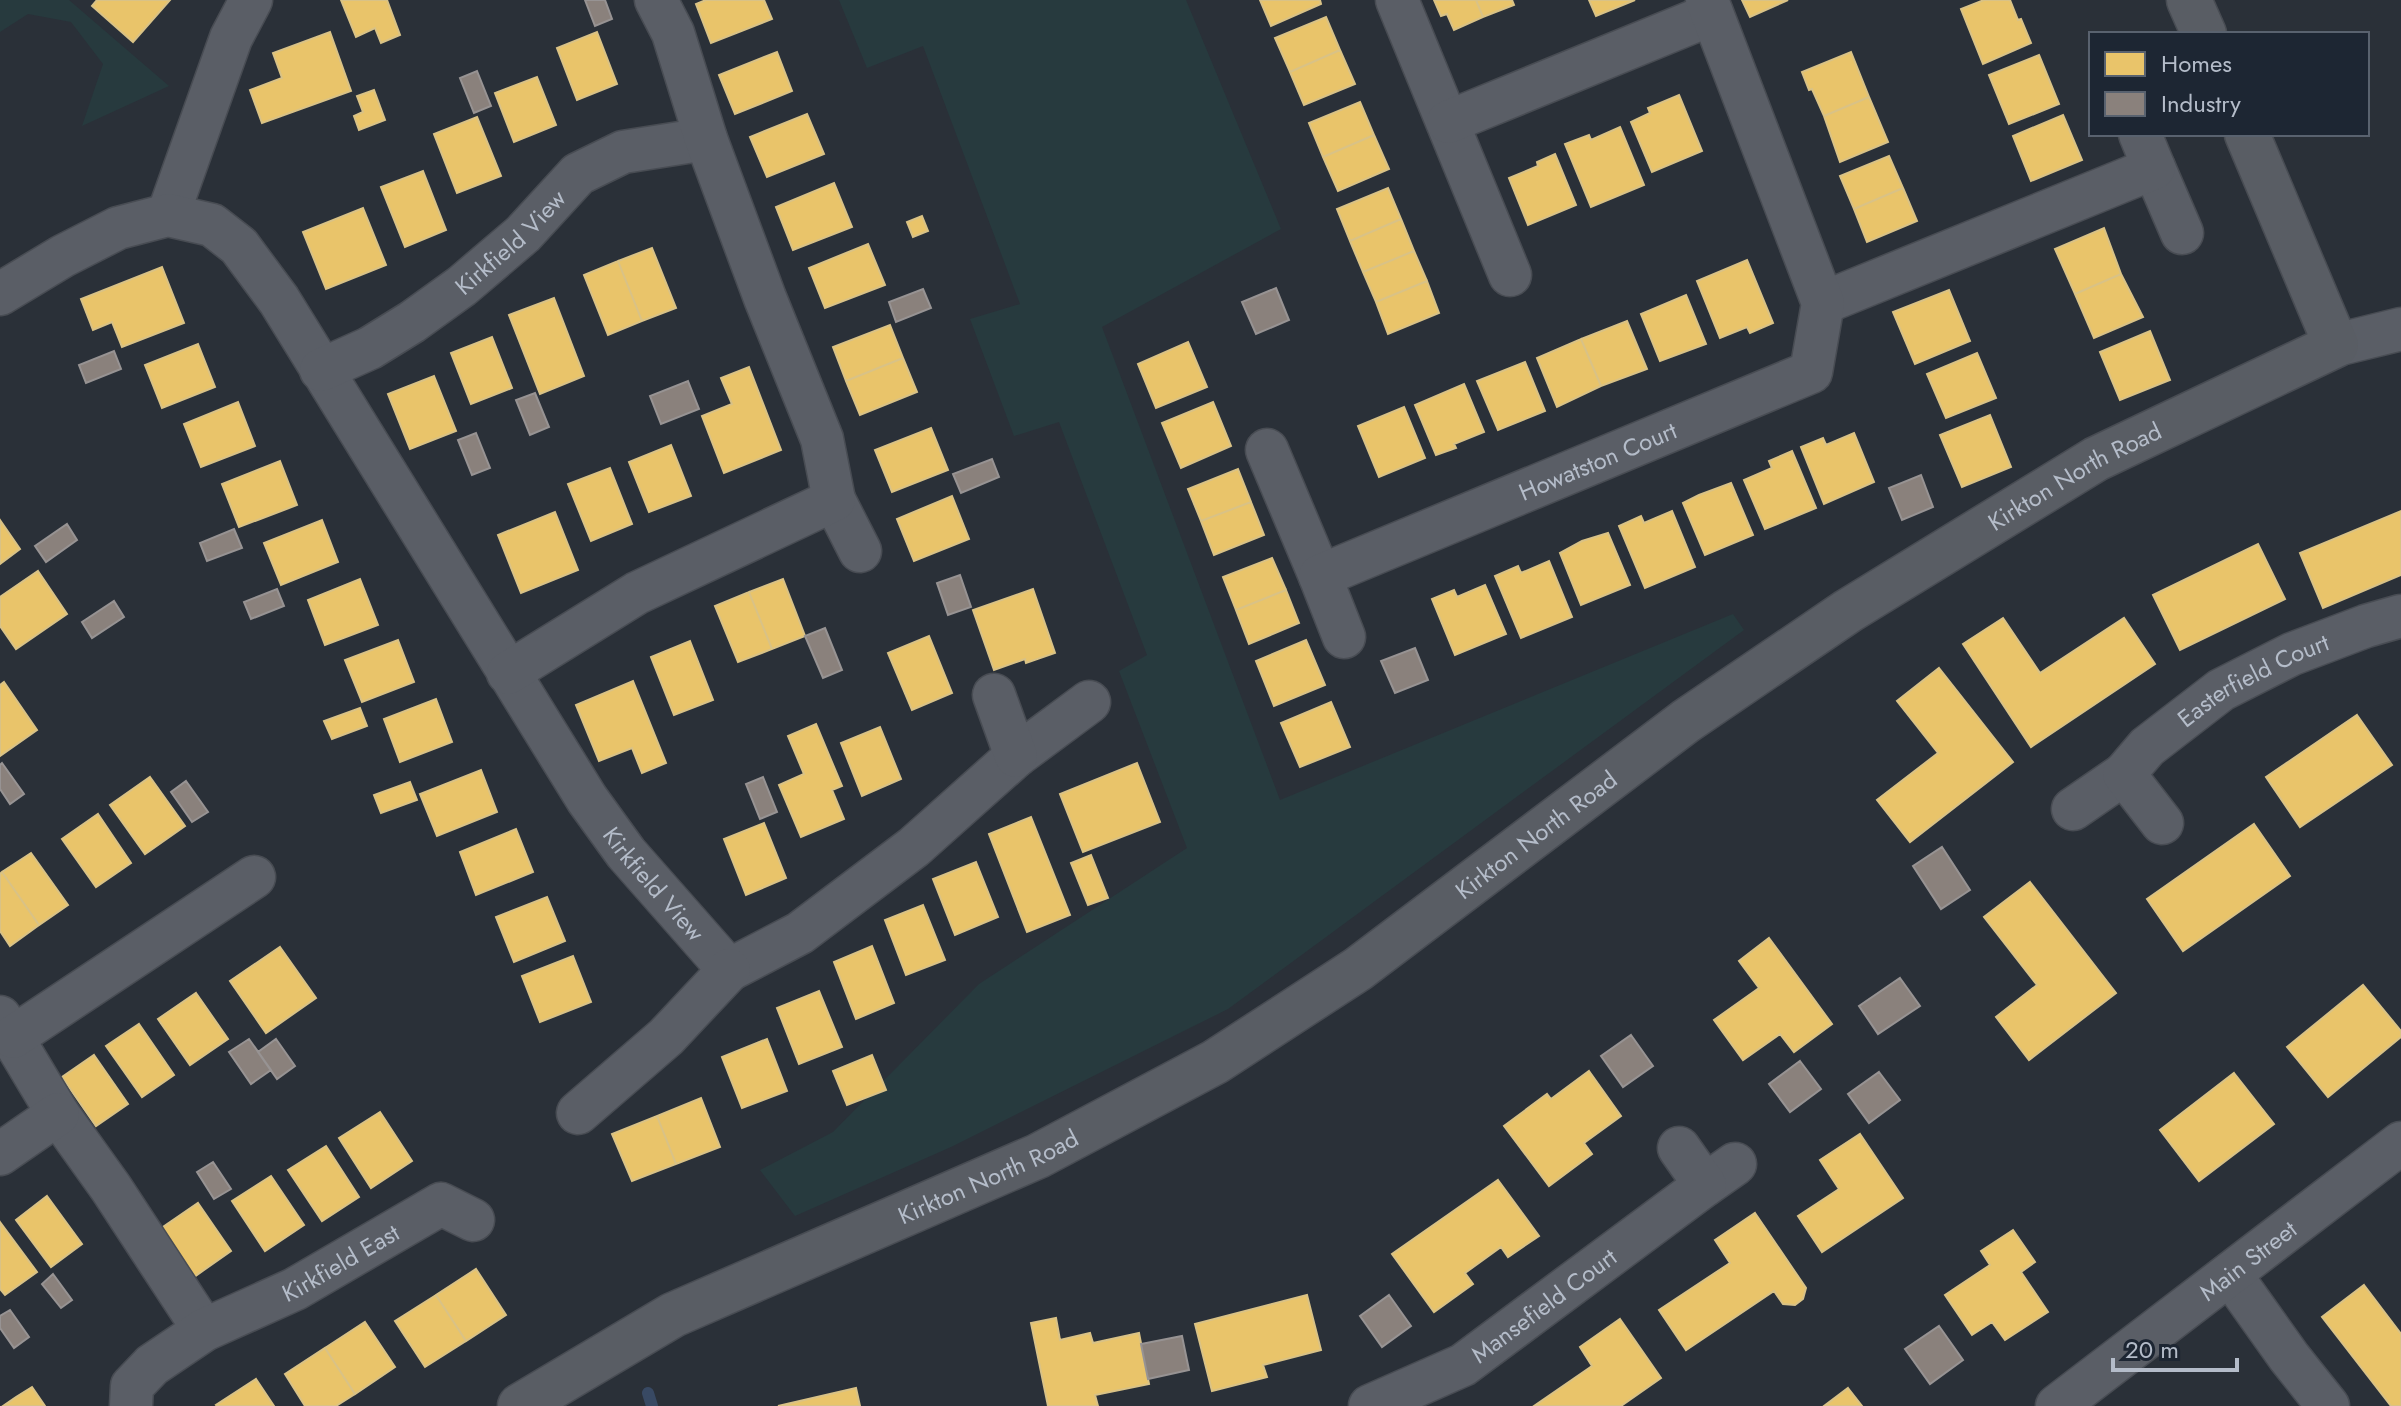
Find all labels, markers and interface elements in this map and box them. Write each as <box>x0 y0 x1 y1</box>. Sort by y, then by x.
legend <box>2089 32 2369 136</box>
text: Homes <box>2161 46 2232 81</box>
text: Industry <box>2161 86 2241 121</box>
street label: Kirkfield View <box>447 181 574 303</box>
street label: Howatston Court <box>1513 412 1682 509</box>
street label: Kirkton North Road <box>1981 413 2167 539</box>
street label: Easterfield Court <box>2170 624 2334 735</box>
street label: Kirkton North Road <box>1448 762 1624 907</box>
street label: Kirkfield View <box>595 819 714 949</box>
street label: Kirkton North Road <box>892 1120 1084 1233</box>
street label: Main Street <box>2192 1211 2304 1309</box>
street label: Kirkfield East <box>276 1214 406 1310</box>
street label: Mansefield Court <box>1463 1239 1624 1371</box>
scale bar <box>2113 1322 2237 1372</box>
text: 20 m <box>2125 1332 2179 1367</box>

